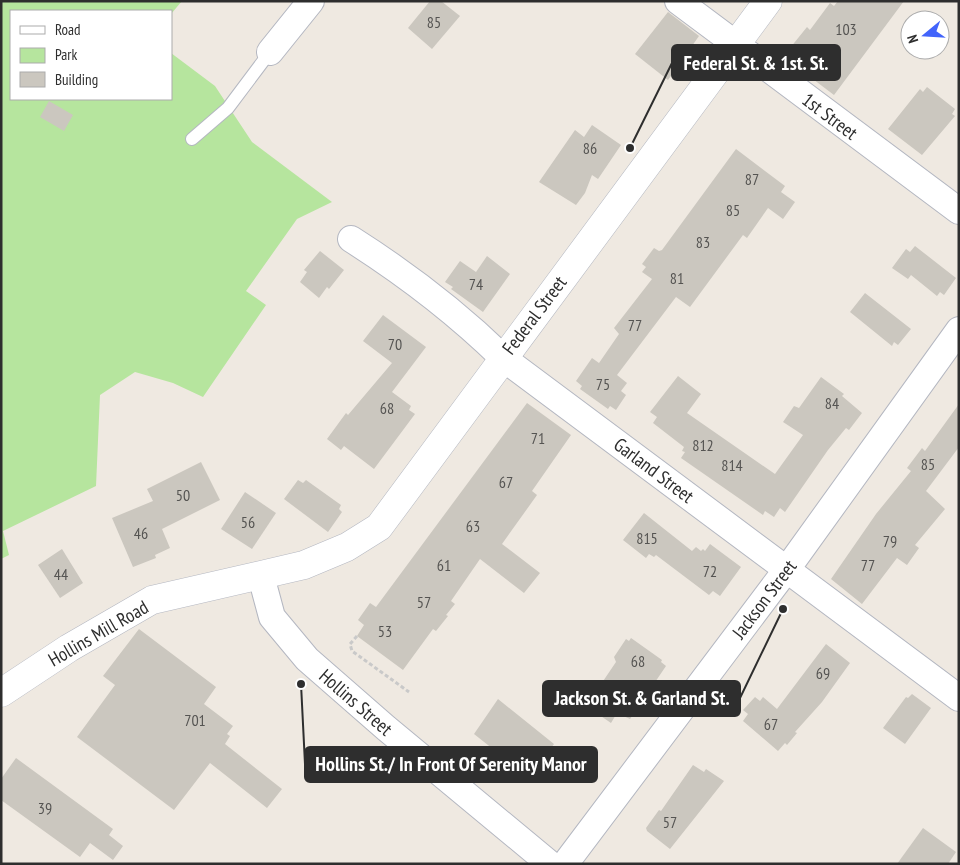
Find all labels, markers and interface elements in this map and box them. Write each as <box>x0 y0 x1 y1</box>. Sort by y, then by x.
legend <box>10 10 172 100</box>
north arrow <box>900 10 950 60</box>
house number: 85 <box>427 12 441 32</box>
house number: 103 <box>835 19 857 39</box>
text: Road <box>55 20 81 39</box>
text: N <box>903 33 922 45</box>
text: Park <box>55 45 77 64</box>
callout: Federal St. & 1st. St. <box>672 45 840 80</box>
text: Federal St. & 1st. St. <box>683 50 829 76</box>
text: Building <box>55 70 98 89</box>
street label: 1st Street <box>797 87 863 145</box>
house number: 86 <box>583 138 597 158</box>
house number: 87 <box>745 169 759 189</box>
house number: 85 <box>726 200 740 220</box>
house number: 83 <box>696 232 710 252</box>
house number: 81 <box>670 268 684 288</box>
street label: Federal Street <box>497 270 572 359</box>
house number: 74 <box>469 274 483 294</box>
house number: 77 <box>628 315 642 335</box>
house number: 70 <box>388 334 402 354</box>
house number: 75 <box>596 374 610 394</box>
house number: 84 <box>825 393 839 413</box>
house number: 68 <box>380 398 394 418</box>
house number: 71 <box>531 428 545 448</box>
street label: Garland Street <box>609 432 699 508</box>
house number: 812 <box>692 435 714 455</box>
house number: 85 <box>921 454 935 474</box>
house number: 814 <box>721 455 743 475</box>
house number: 67 <box>499 472 513 492</box>
house number: 50 <box>176 485 190 505</box>
house number: 56 <box>241 512 255 532</box>
house number: 63 <box>466 516 480 536</box>
house number: 46 <box>134 523 148 543</box>
house number: 815 <box>636 528 658 548</box>
house number: 79 <box>883 531 897 551</box>
street label: Jackson Street <box>726 554 802 644</box>
house number: 61 <box>437 555 451 575</box>
house number: 77 <box>861 555 875 575</box>
house number: 72 <box>703 561 717 581</box>
house number: 44 <box>54 564 68 584</box>
house number: 57 <box>417 592 431 612</box>
street label: Hollins Mill Road <box>44 595 152 671</box>
house number: 53 <box>378 621 392 641</box>
house number: 68 <box>631 651 645 671</box>
house number: 69 <box>816 663 830 683</box>
street label: Hollins Street <box>314 664 398 741</box>
callout: Jackson St. & Garland St. <box>543 681 740 716</box>
text: Jackson St. & Garland St. <box>553 685 730 711</box>
house number: 701 <box>184 710 206 730</box>
house number: 67 <box>764 714 778 734</box>
callout: Hollins St./ In Front Of Serenity Manor <box>305 747 597 782</box>
text: Hollins St./ In Front Of Serenity Manor <box>315 751 587 777</box>
house number: 39 <box>38 798 52 818</box>
house number: 57 <box>663 812 677 832</box>

